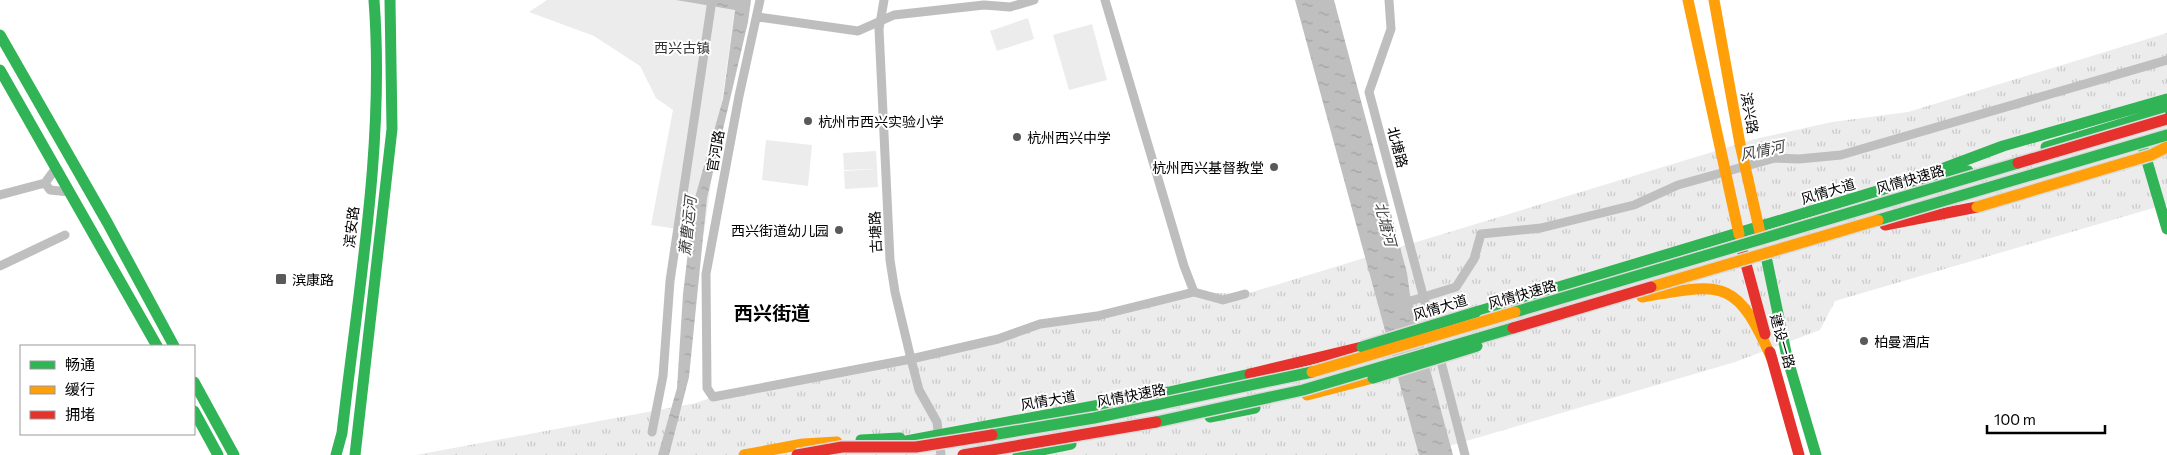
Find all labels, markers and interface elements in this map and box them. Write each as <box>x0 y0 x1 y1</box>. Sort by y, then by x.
park label: 西兴古镇 <box>654 39 710 56</box>
street label: 滨兴路 <box>1738 91 1762 135</box>
place label: 杭州市西兴实验小学 <box>818 113 944 130</box>
marker: 杭州市西兴实验小学 <box>802 115 814 127</box>
street label: 北塘路 <box>1384 125 1412 169</box>
street label: 官河路 <box>703 129 727 173</box>
place label: 杭州西兴中学 <box>1027 129 1111 146</box>
marker: 杭州西兴中学 <box>1011 131 1023 143</box>
water label: 风情河 <box>1738 136 1789 163</box>
place label: 杭州西兴基督教堂 <box>1152 159 1264 176</box>
marker: 杭州西兴基督教堂 <box>1268 161 1280 173</box>
street label: 风情快速路 <box>1874 161 1946 197</box>
street label: 风情大道 <box>1799 175 1857 207</box>
water label: 萧曹运河 <box>675 192 699 257</box>
water label: 北塘河 <box>1371 200 1401 251</box>
street label: 滨安路 <box>340 205 362 249</box>
street label: 古塘路 <box>865 211 885 253</box>
place label: 西兴街道幼儿园 <box>731 222 829 239</box>
marker: 西兴街道幼儿园 <box>833 224 845 236</box>
place label: 滨康路 <box>292 271 334 288</box>
marker: 滨康路 <box>274 272 288 286</box>
street label: 风情快速路 <box>1486 276 1558 312</box>
street label: 风情大道 <box>1411 291 1469 323</box>
district label: 西兴街道 <box>734 301 810 324</box>
street label: 建设一路 <box>1767 312 1799 370</box>
place label: 柏曼酒店 <box>1874 333 1930 350</box>
marker: 柏曼酒店 <box>1858 335 1870 347</box>
legend <box>20 345 195 435</box>
text: 畅通 <box>65 355 95 373</box>
text: 缓行 <box>65 380 95 398</box>
street label: 风情快速路 <box>1095 380 1167 410</box>
street label: 风情大道 <box>1019 387 1077 413</box>
scale bar <box>1987 402 2104 434</box>
text: 拥堵 <box>65 405 95 423</box>
text: 100 m <box>1994 410 2036 428</box>

